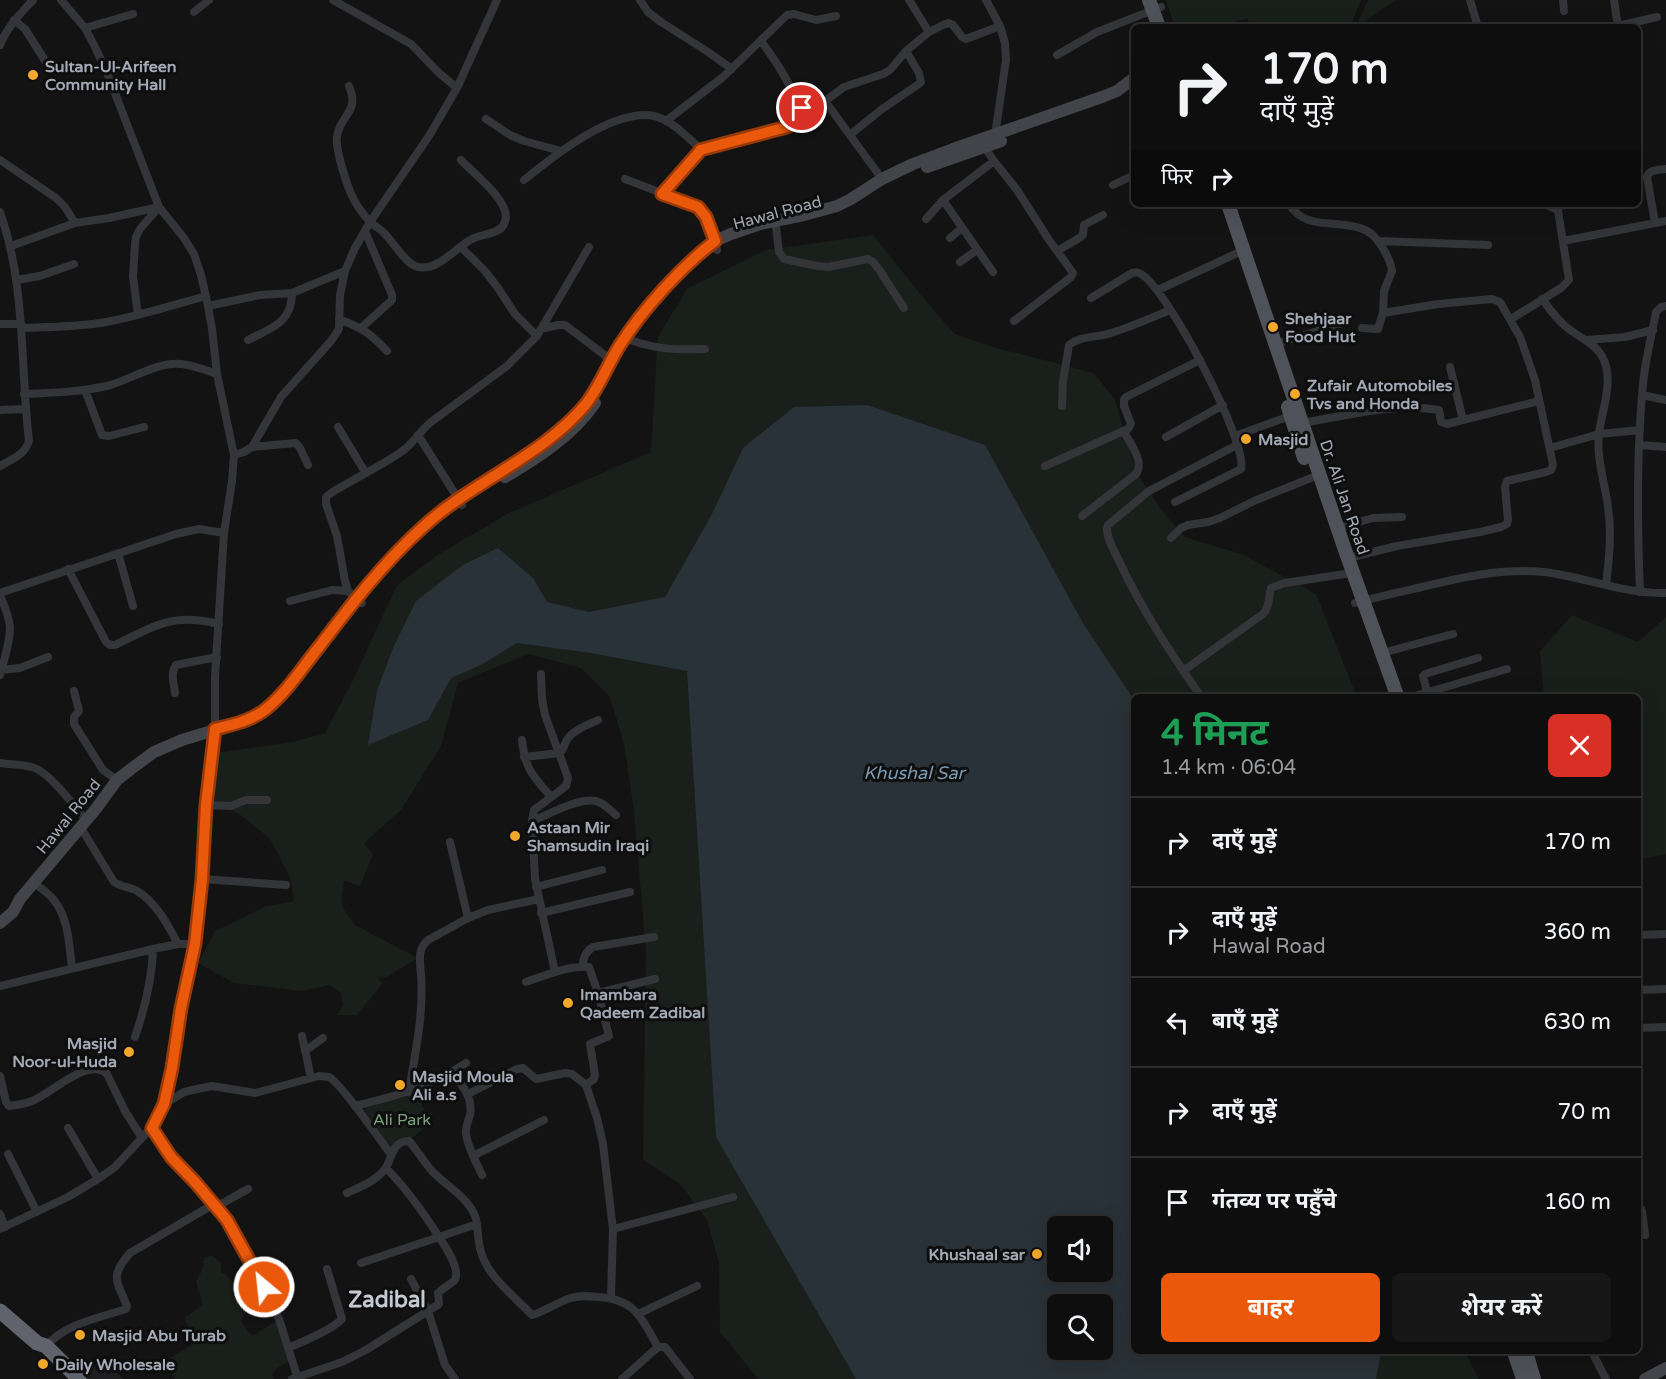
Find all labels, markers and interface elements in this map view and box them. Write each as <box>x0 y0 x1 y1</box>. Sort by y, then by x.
text: 170 m <box>1260 44 1389 95</box>
icon: right <box>1161 48 1239 126</box>
place label: Sultan-Ul-Arifeen Community Hall <box>45 57 177 95</box>
marker: Sultan-Ul-Arifeen Community Hall <box>26 68 40 82</box>
pin <box>776 82 827 133</box>
icon: arrive <box>785 91 818 124</box>
text: दाएँ मुड़ें <box>1260 95 1334 128</box>
icon: right <box>1205 162 1238 195</box>
text: फिर <box>1161 164 1193 190</box>
street label: Hawal Road <box>731 192 824 234</box>
place label: Shehjaar Food Hut <box>1285 309 1356 347</box>
marker: Shehjaar Food Hut <box>1266 320 1280 334</box>
place label: Zufair Automobiles Tvs and Honda <box>1306 376 1453 414</box>
marker: Zufair Automobiles Tvs and Honda <box>1288 387 1302 401</box>
place label: Masjid <box>1258 430 1308 450</box>
marker: Masjid <box>1239 432 1253 446</box>
street label: Dr. Ali Jan Road <box>1315 437 1373 557</box>
text: 4 मिनट <box>1161 712 1269 755</box>
button: close <box>1548 714 1611 777</box>
text: 1.4 km · 06:04 <box>1161 756 1296 780</box>
water label: Khushal Sar <box>864 762 967 784</box>
street label: Hawal Road <box>32 775 105 858</box>
place label: Astaan Mir Shamsudin Iraqi <box>527 818 649 856</box>
icon: right <box>1161 826 1194 859</box>
text: दाएँ मुड़ें <box>1212 828 1277 854</box>
marker: Astaan Mir Shamsudin Iraqi <box>508 829 522 843</box>
text: 170 m <box>1544 829 1611 855</box>
text: दाएँ मुड़ें <box>1212 906 1277 932</box>
icon: right <box>1161 916 1194 949</box>
text: 360 m <box>1544 919 1611 945</box>
text: Hawal Road <box>1212 935 1326 959</box>
place label: Imambara Qadeem Zadibal <box>580 985 705 1023</box>
marker: Imambara Qadeem Zadibal <box>561 996 575 1010</box>
icon: left <box>1161 1006 1194 1039</box>
text: बाएँ मुड़ें <box>1212 1008 1278 1034</box>
text: 630 m <box>1544 1009 1611 1035</box>
place label: Masjid Noor-ul-Huda <box>12 1034 117 1072</box>
marker: Masjid Noor-ul-Huda <box>122 1045 136 1059</box>
place label: Masjid Moula Ali a.s <box>412 1067 514 1105</box>
marker: Masjid Moula Ali a.s <box>393 1078 407 1092</box>
icon: right <box>1161 1096 1194 1129</box>
text: दाएँ मुड़ें <box>1212 1098 1277 1124</box>
text: 70 m <box>1557 1099 1611 1125</box>
park label: Ali Park <box>373 1110 431 1130</box>
icon: arrive <box>1161 1186 1194 1219</box>
text: गंतव्य पर पहुँचे <box>1212 1188 1337 1214</box>
text: 160 m <box>1544 1189 1611 1215</box>
map controls <box>1047 1216 1113 1360</box>
button: sound <box>1047 1216 1113 1282</box>
place label: Khushaal sar <box>929 1245 1026 1265</box>
marker: Khushaal sar <box>1030 1247 1044 1261</box>
position arrow <box>232 1255 296 1319</box>
button: बाहर <box>1161 1273 1380 1342</box>
button: शेयर करें <box>1392 1273 1611 1342</box>
district label: Zadibal <box>348 1287 426 1313</box>
button: search <box>1047 1294 1113 1360</box>
place label: Masjid Abu Turab <box>92 1326 226 1346</box>
marker: Masjid Abu Turab <box>73 1328 87 1342</box>
place label: Daily Wholesale <box>55 1355 175 1375</box>
marker: Daily Wholesale <box>36 1357 50 1371</box>

